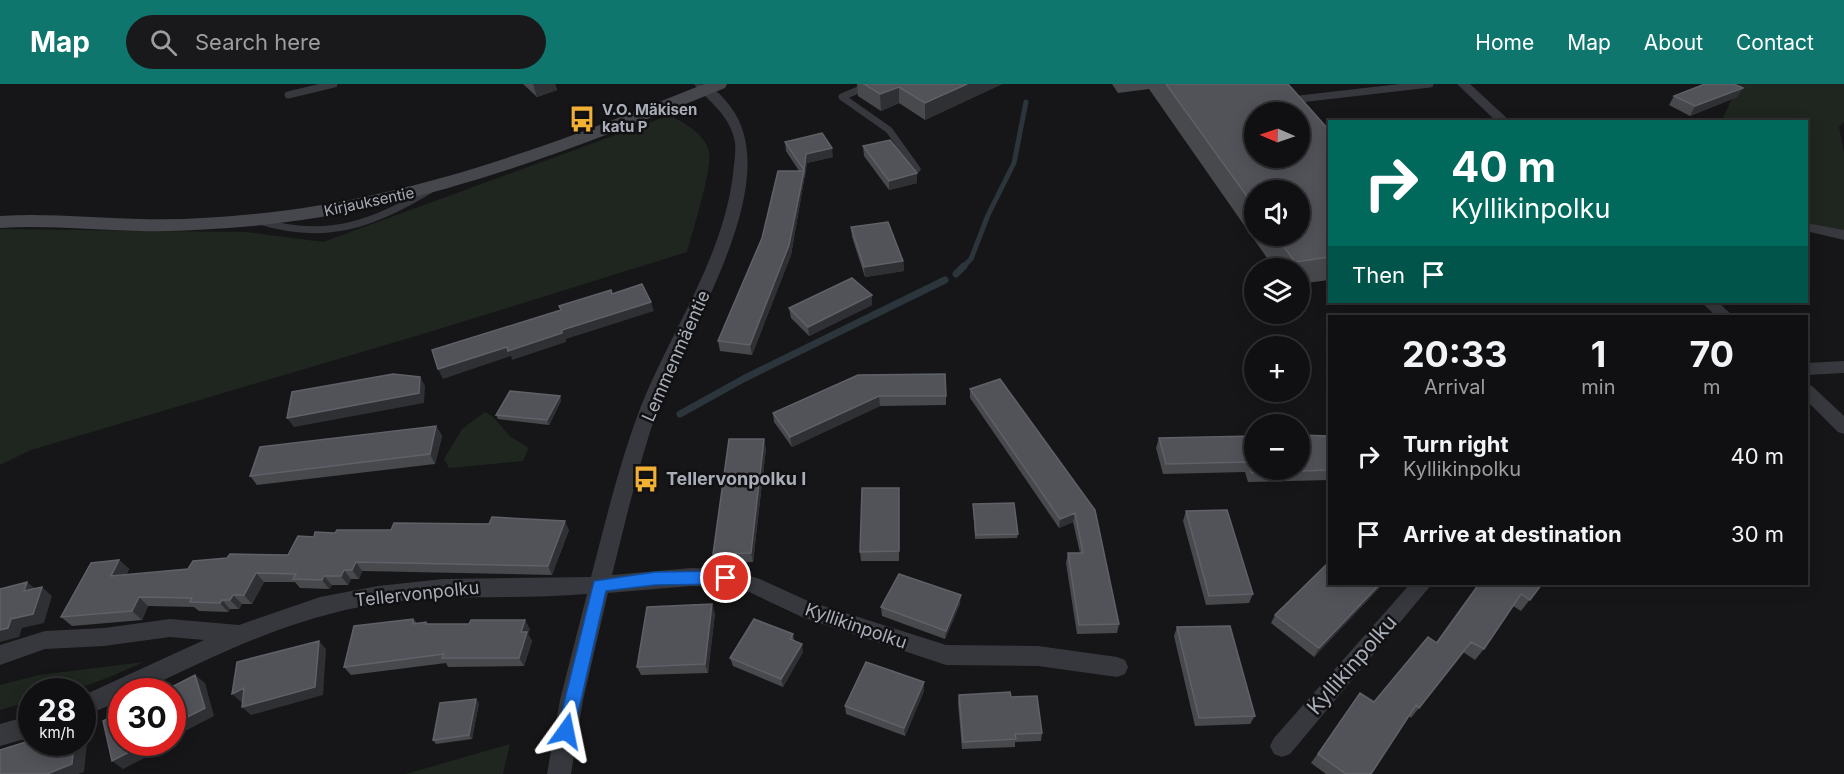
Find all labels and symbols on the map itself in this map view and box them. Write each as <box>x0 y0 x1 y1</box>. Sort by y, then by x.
place label: V.O. Mäkisen katu P <box>602 100 697 136</box>
north arrow <box>1244 102 1310 168</box>
bus stop icon: V.O. Mäkisen katu P <box>567 104 597 134</box>
street label: Kirjauksentie <box>322 183 416 220</box>
street label: Lemmenmäentie <box>637 287 714 425</box>
bus stop icon: Tellervonpolku I <box>631 464 661 494</box>
place label: Tellervonpolku I <box>666 468 806 489</box>
pin <box>700 552 751 603</box>
street label: Tellervonpolku <box>354 577 480 610</box>
street label: Kyllikinpolku <box>803 598 910 653</box>
street label: Kyllikinpolku <box>1302 610 1402 720</box>
speed limit sign: 30 <box>108 678 186 756</box>
position arrow <box>534 699 598 763</box>

